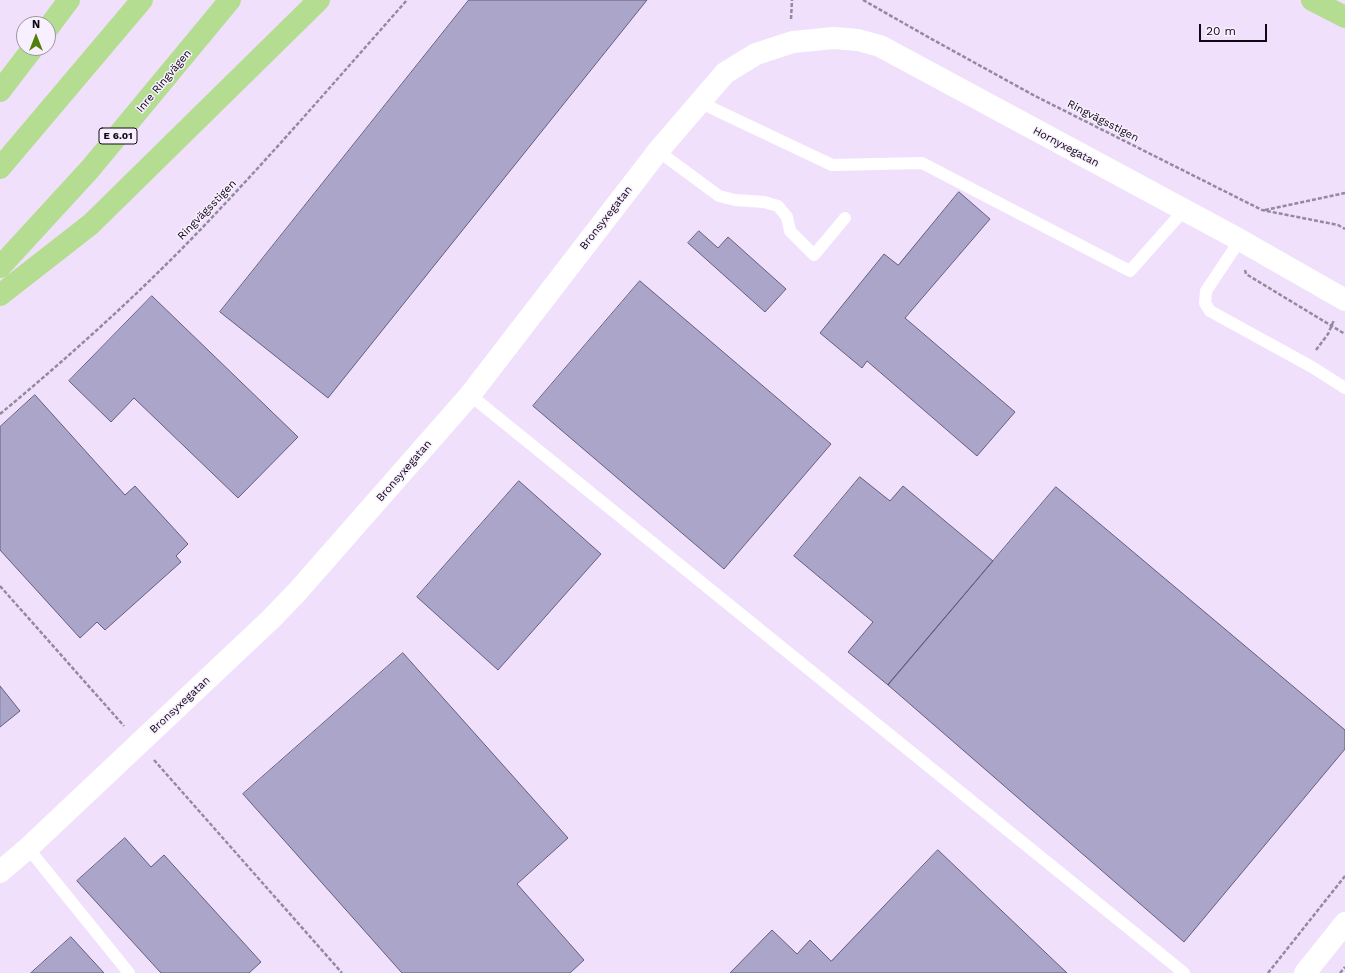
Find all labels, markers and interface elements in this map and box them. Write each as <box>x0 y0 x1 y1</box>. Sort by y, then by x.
north arrow <box>16 16 56 56</box>
scale bar <box>1201 16 1269 42</box>
text: N <box>32 18 40 31</box>
text: 20 m <box>1206 24 1236 38</box>
street label: Inre Ringvägen <box>134 47 194 115</box>
street label: Ringvägsstigen <box>1065 97 1141 145</box>
street label: Hornyxegatan <box>1031 124 1101 170</box>
road number: E 6.01 <box>99 128 137 144</box>
street label: Ringvägsstigen <box>175 177 239 243</box>
street label: Bronsyxegatan <box>577 183 635 253</box>
street label: Bronsyxegatan <box>374 437 434 505</box>
street label: Bronsyxegatan <box>147 674 213 736</box>

